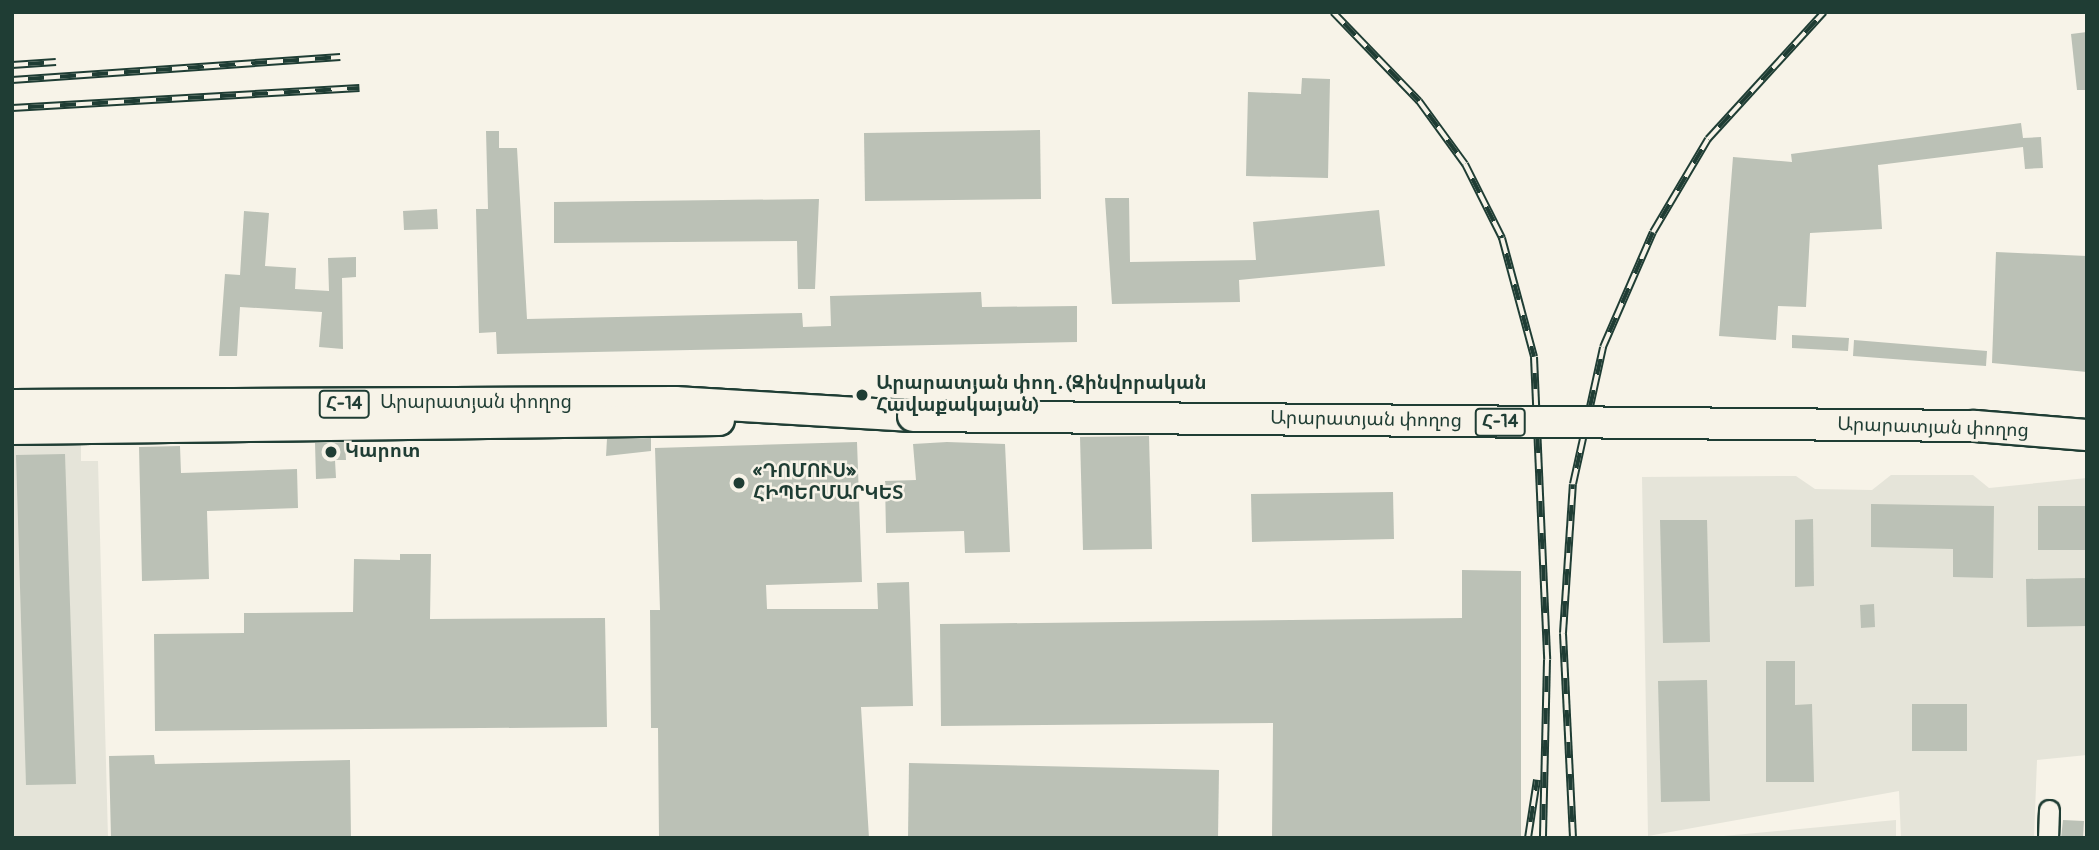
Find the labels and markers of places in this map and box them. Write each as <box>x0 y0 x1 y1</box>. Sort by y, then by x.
place label: Արարատյան փող․(Զինվորական Հավաքակայան) <box>876 373 1207 417</box>
marker: Արարատյան փող․(Զինվորական Հավաքակայան) <box>854 387 870 403</box>
place label: Կարոտ <box>345 441 420 463</box>
marker: Կարոտ <box>323 444 339 460</box>
place label: «ԴՈՄՈՒՍ» ՀԻՊԵՐՄԱՐԿԵՏ <box>753 461 903 505</box>
marker: «ԴՈՄՈՒՍ» ՀԻՊԵՐՄԱՐԿԵՏ <box>731 475 747 491</box>

